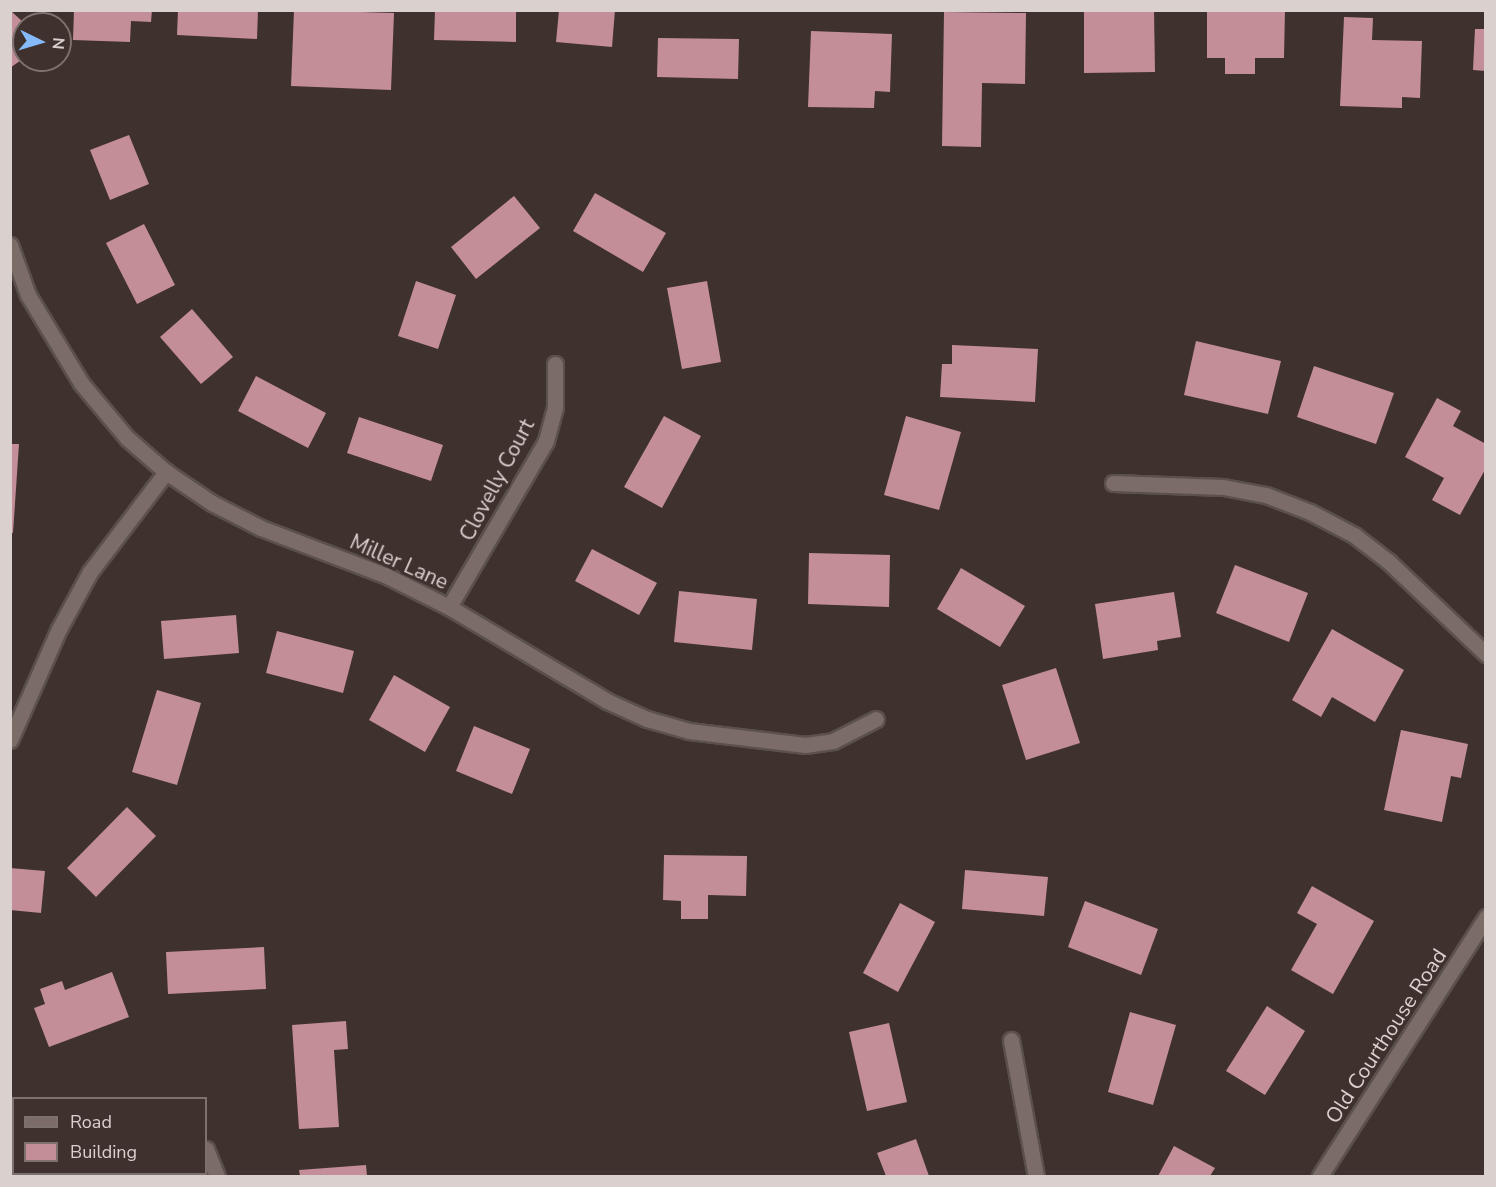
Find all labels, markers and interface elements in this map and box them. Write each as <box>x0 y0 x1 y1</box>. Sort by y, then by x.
north arrow <box>12 12 72 72</box>
text: N <box>46 36 69 50</box>
street label: Clovelly Court <box>454 415 540 545</box>
street label: Miller Lane <box>346 529 452 595</box>
street label: Old Courthouse Road <box>1320 944 1452 1128</box>
legend <box>12 1097 207 1175</box>
text: Road <box>70 1110 112 1134</box>
text: Building <box>70 1140 137 1164</box>

